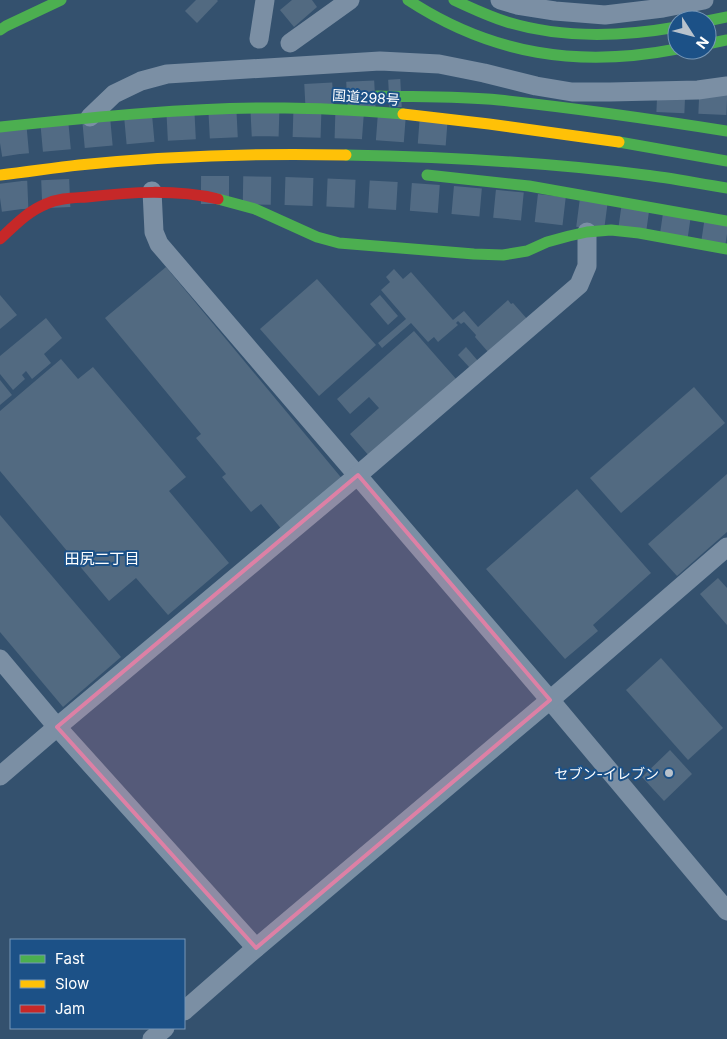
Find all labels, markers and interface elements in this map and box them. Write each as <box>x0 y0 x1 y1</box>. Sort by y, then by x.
north arrow <box>667 10 717 60</box>
text: N <box>693 34 713 52</box>
street label: 国道298号 <box>332 86 400 108</box>
district label: 田尻二丁目 <box>64 549 140 568</box>
place label: セブン-イレブン <box>555 765 659 782</box>
marker: セブン-イレブン <box>663 767 675 779</box>
legend <box>10 939 185 1029</box>
text: Fast <box>55 949 85 968</box>
text: Slow <box>55 974 89 993</box>
text: Jam <box>55 999 85 1018</box>

